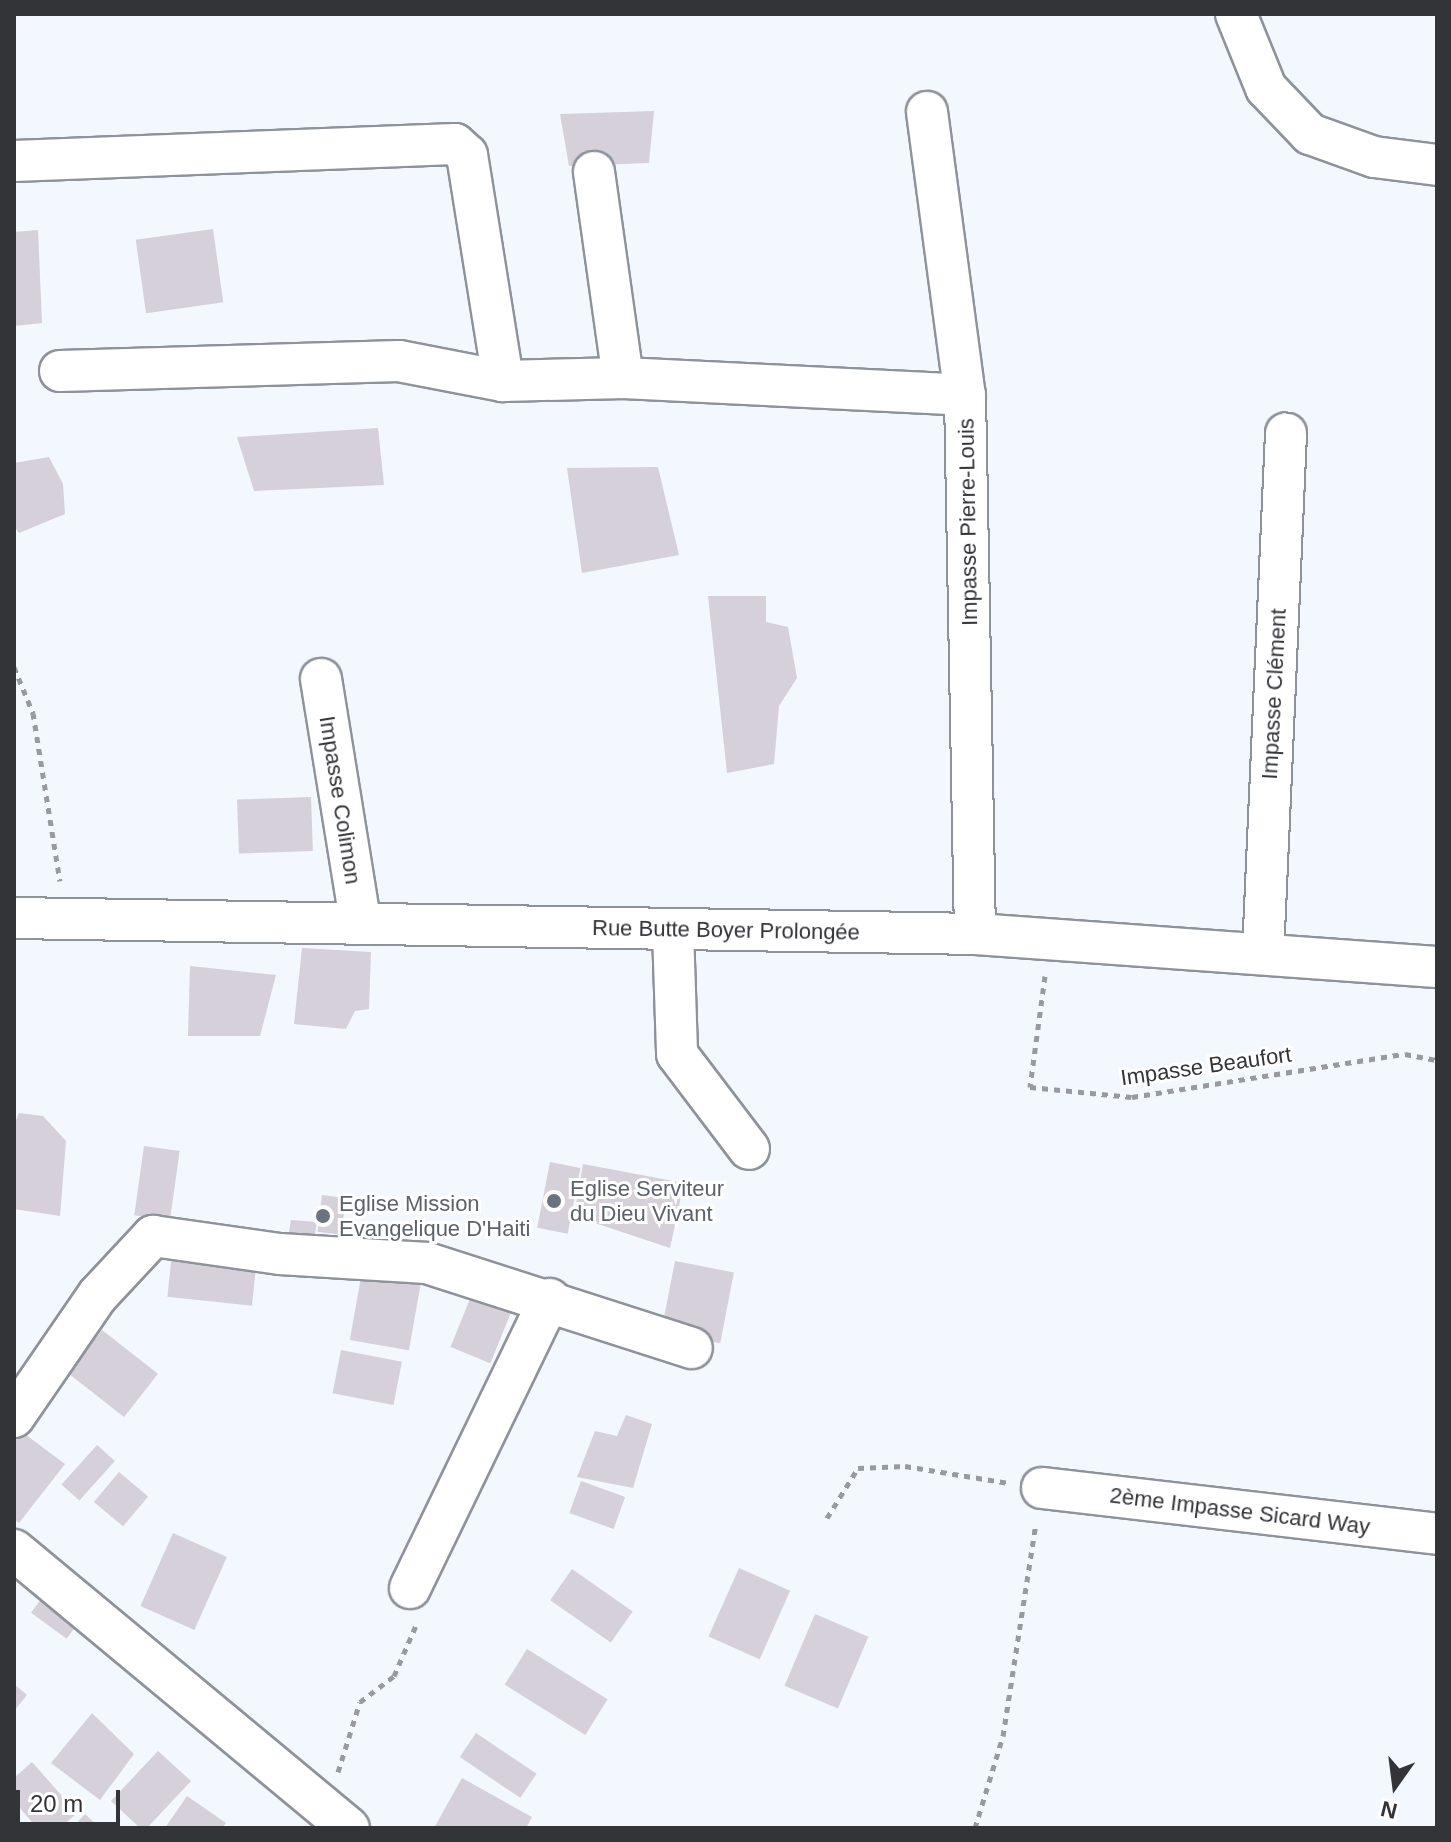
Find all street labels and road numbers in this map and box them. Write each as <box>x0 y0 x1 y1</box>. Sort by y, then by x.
street label: Impasse Pierre-Louis <box>953 418 983 626</box>
street label: Impasse Clément <box>1256 608 1292 780</box>
street label: Impasse Colimon <box>314 714 366 886</box>
street label: Rue Butte Boyer Prolongée <box>592 914 860 946</box>
street label: Impasse Beaufort <box>1119 1041 1293 1091</box>
street label: 2ème Impasse Sicard Way <box>1108 1482 1372 1540</box>

